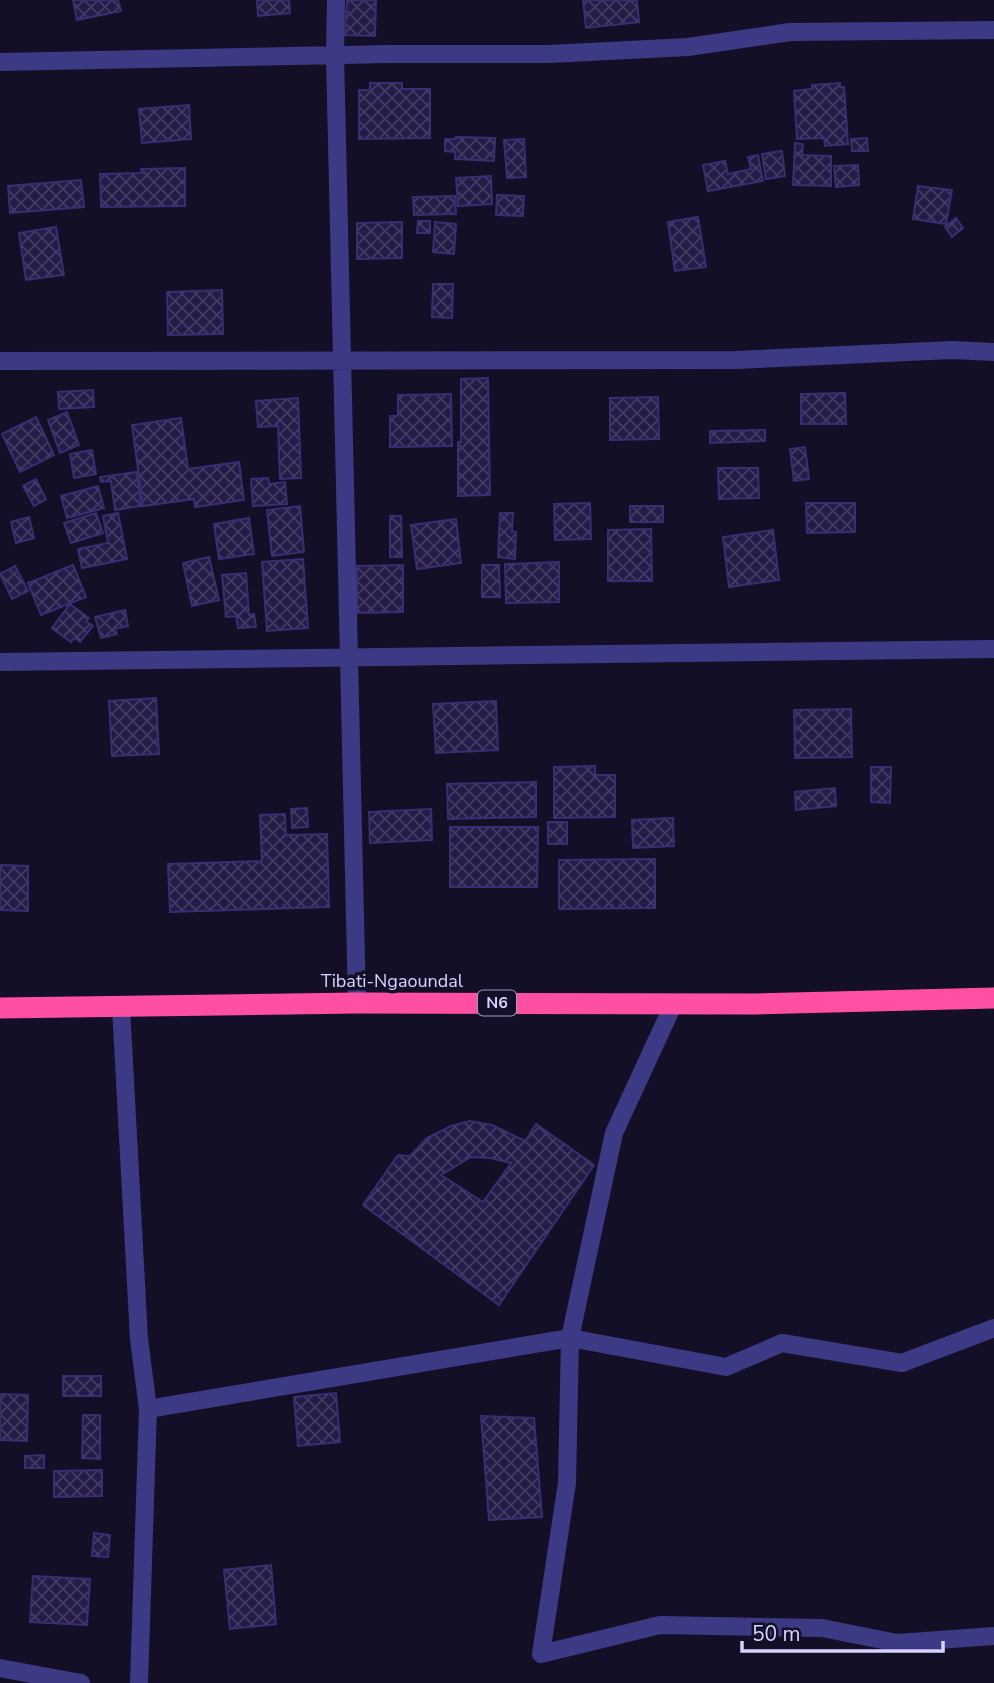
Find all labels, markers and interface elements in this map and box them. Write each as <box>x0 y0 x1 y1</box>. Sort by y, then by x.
street label: Tibati-Ngaoundal <box>321 969 464 993</box>
road number: N6 <box>478 990 516 1015</box>
scale bar <box>742 1610 943 1654</box>
text: 50 m <box>752 1620 801 1648</box>

